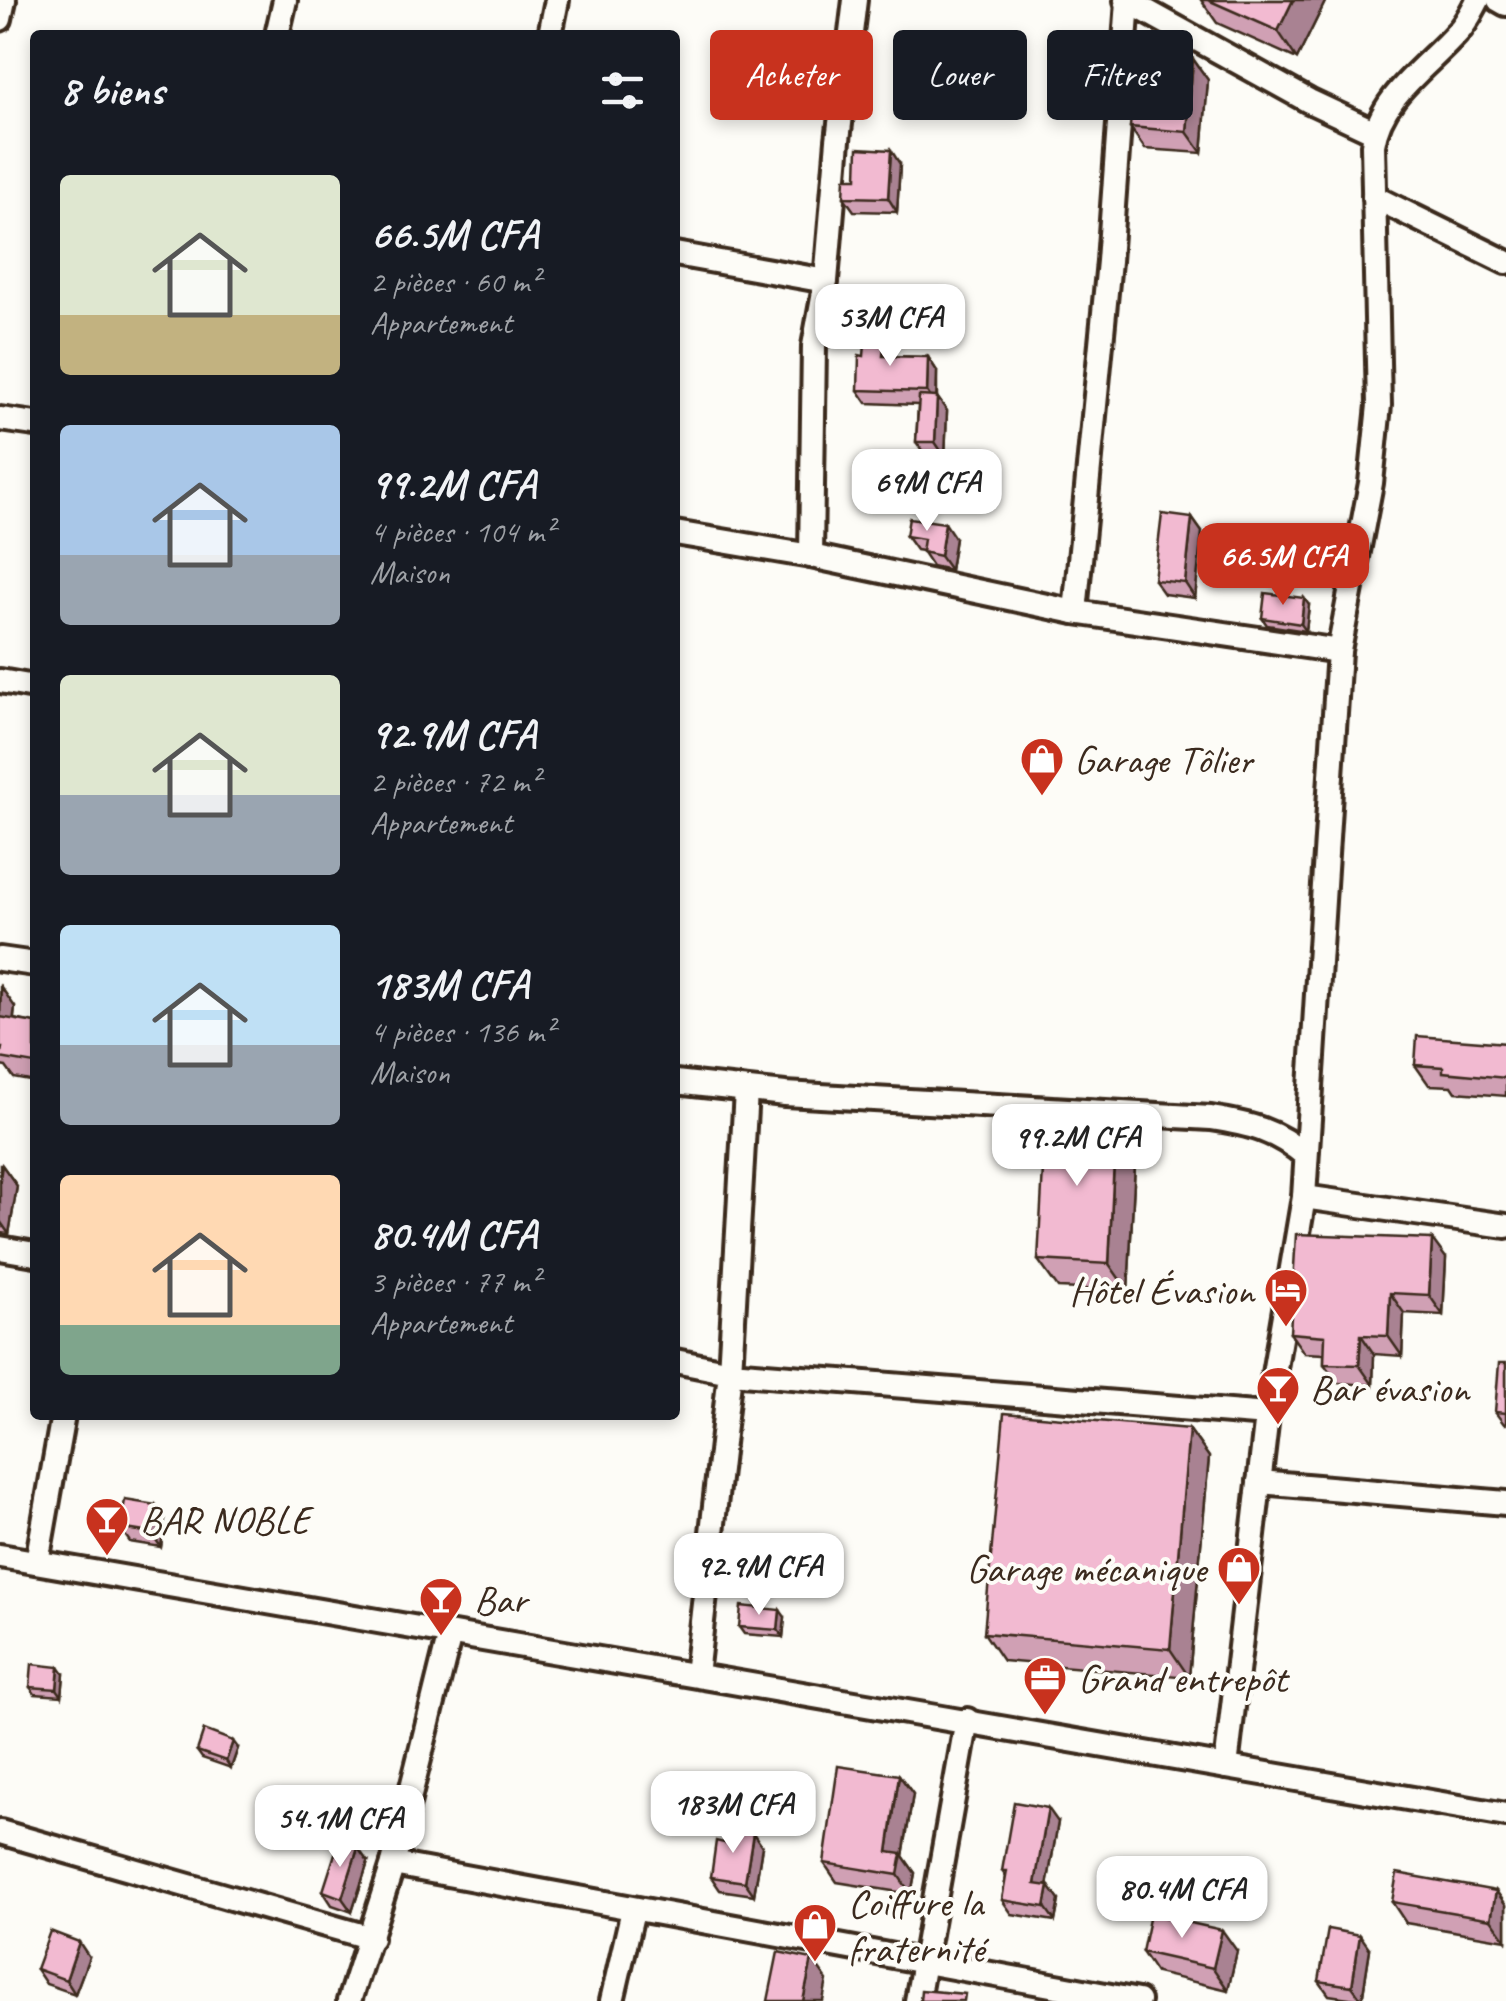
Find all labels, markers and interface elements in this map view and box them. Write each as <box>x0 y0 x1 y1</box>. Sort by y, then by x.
chip: Acheter <box>710 30 873 120</box>
chip: Louer <box>893 30 1027 120</box>
chip: Filtres <box>1047 30 1193 120</box>
icon: filters <box>595 63 650 118</box>
text: 8 biens <box>60 64 164 117</box>
text: 66.5M CFA <box>370 208 538 261</box>
icon: home <box>140 215 260 335</box>
text: 2 pièces · 60 m² <box>370 261 539 302</box>
pin: 53M CFA <box>798 284 982 369</box>
text: 53M CFA <box>837 296 943 337</box>
text: Appartement <box>370 302 512 343</box>
pin: 69M CFA <box>835 449 1019 534</box>
text: 99.2M CFA <box>370 458 536 511</box>
text: 69M CFA <box>874 461 980 502</box>
icon: home <box>140 465 260 585</box>
text: 4 pièces · 104 m² <box>370 511 554 552</box>
pin: 66.5M CFA <box>1169 523 1397 608</box>
text: 66.5M CFA <box>1219 535 1347 576</box>
text: Maison <box>370 552 450 593</box>
text: 92.9M CFA <box>370 708 536 761</box>
icon: home <box>140 715 260 835</box>
place label: Garage Tôlier <box>1074 735 1255 785</box>
shop icon: Garage Tôlier <box>1019 736 1065 797</box>
text: 2 pièces · 72 m² <box>370 761 539 802</box>
text: Appartement <box>370 802 512 843</box>
text: 183M CFA <box>370 958 528 1011</box>
icon: home <box>140 965 260 1085</box>
text: 4 pièces · 136 m² <box>370 1011 554 1052</box>
text: Maison <box>370 1052 450 1093</box>
pin: 99.2M CFA <box>963 1104 1191 1189</box>
text: 99.2M CFA <box>1014 1116 1140 1157</box>
text: 80.4M CFA <box>370 1208 537 1261</box>
icon: home <box>140 1215 260 1335</box>
text: 3 pièces · 77 m² <box>370 1261 539 1302</box>
place label: Hôtel Évasion <box>1069 1266 1256 1316</box>
hotel icon: Hôtel Évasion <box>1263 1267 1309 1328</box>
text: Appartement <box>370 1302 512 1343</box>
place label: Bar évasion <box>1310 1364 1471 1414</box>
bar icon: Bar évasion <box>1255 1365 1301 1426</box>
place label: BAR NOBLE <box>140 1495 315 1545</box>
bar icon: BAR NOBLE <box>84 1496 130 1557</box>
pin: 92.9M CFA <box>645 1533 873 1618</box>
place label: Garage mécanique <box>966 1544 1209 1594</box>
text: 92.9M CFA <box>696 1545 822 1586</box>
shop icon: Garage mécanique <box>1216 1545 1262 1606</box>
place label: Bar <box>474 1575 530 1625</box>
bar icon: Bar <box>418 1576 464 1637</box>
place label: Grand entrepôt <box>1078 1654 1290 1704</box>
office icon: Grand entrepôt <box>1022 1655 1068 1716</box>
pin: 183M CFA <box>630 1771 836 1856</box>
text: 183M CFA <box>673 1783 793 1824</box>
pin: 54.1M CFA <box>226 1785 454 1870</box>
text: 54.1M CFA <box>277 1797 403 1838</box>
pin: 80.4M CFA <box>1068 1856 1296 1941</box>
text: 80.4M CFA <box>1119 1868 1245 1909</box>
place label: Coiffure la fraternité <box>848 1878 990 1974</box>
shop icon: Coiffure la fraternité <box>792 1902 838 1963</box>

